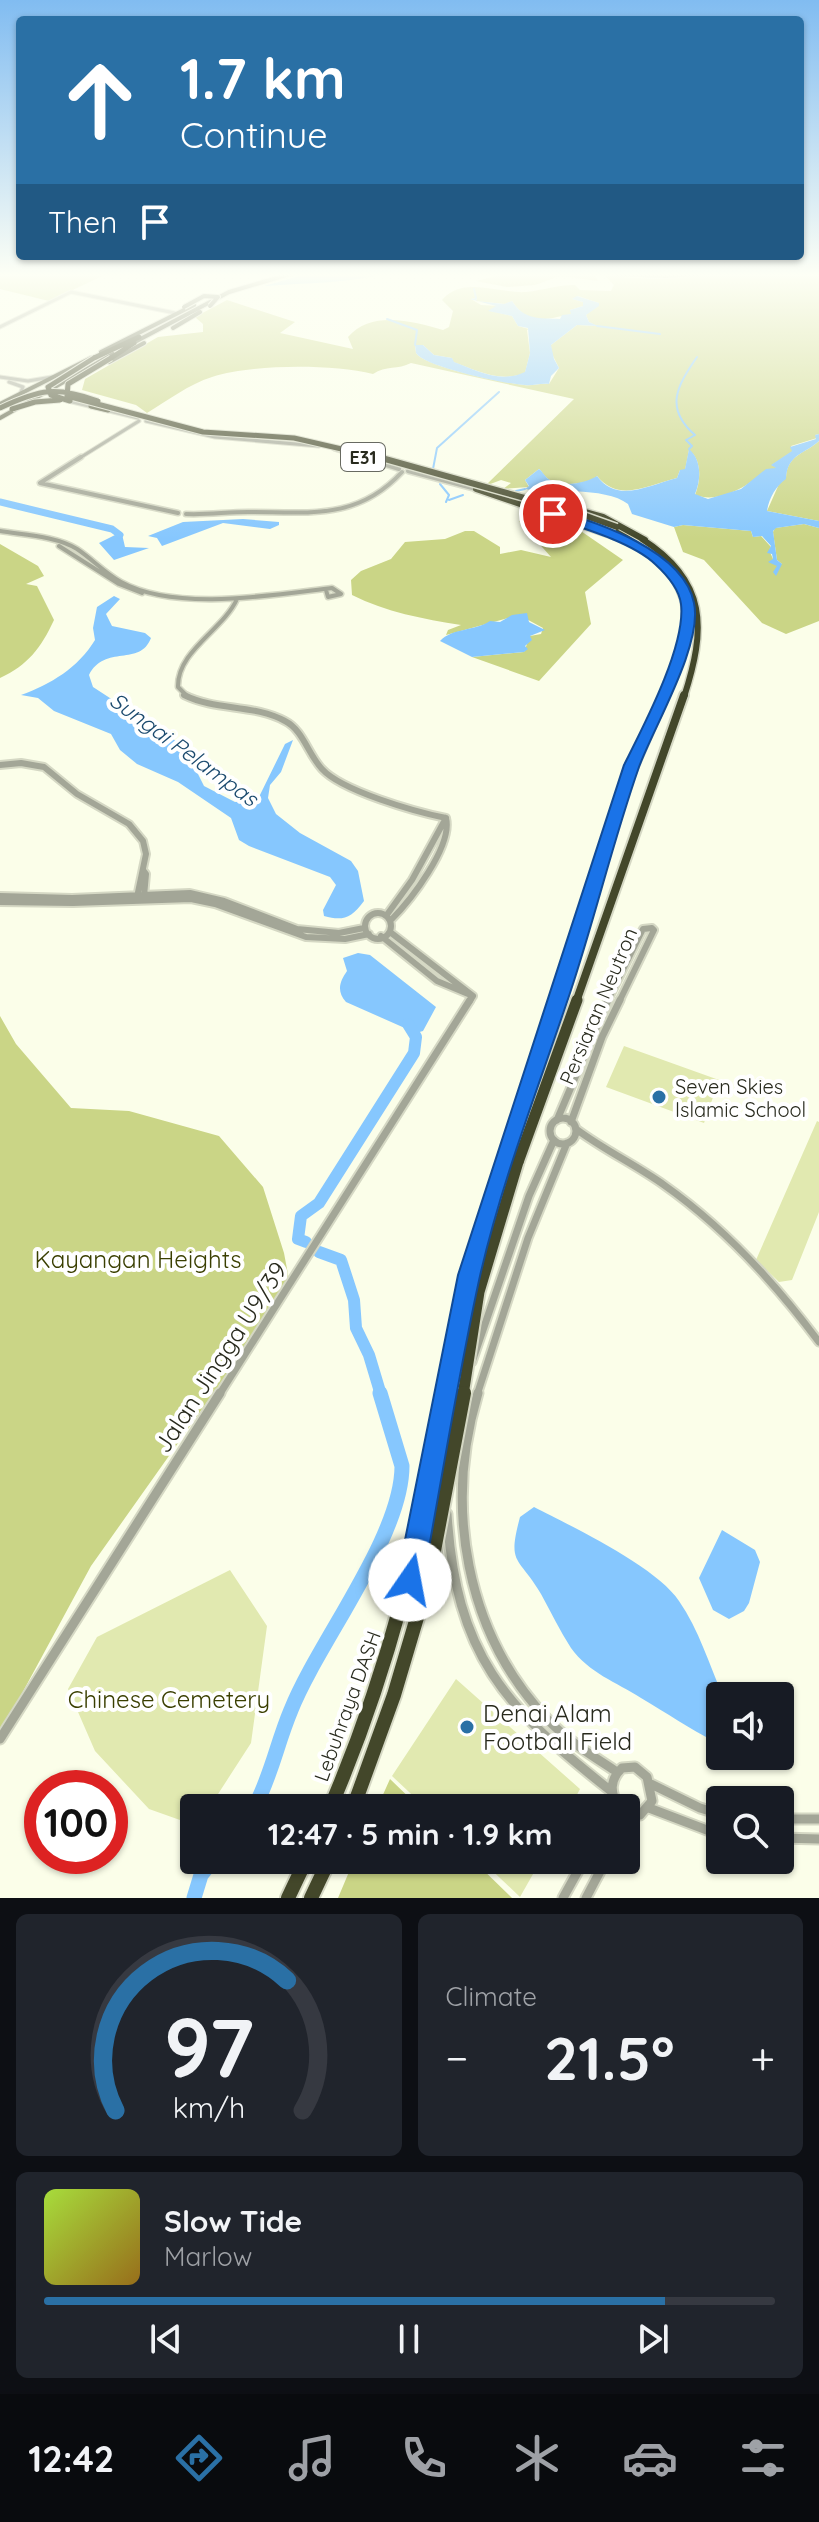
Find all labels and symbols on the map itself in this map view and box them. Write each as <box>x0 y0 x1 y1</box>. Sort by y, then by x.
road number: E31 <box>341 443 385 471</box>
pin <box>519 480 587 548</box>
water label: Sungai Pelampas <box>105 686 265 813</box>
street label: Persiaran Neutron <box>554 924 642 1088</box>
place label: Seven Skies Islamic School <box>675 1074 806 1122</box>
marker: Seven Skies Islamic School <box>650 1088 668 1106</box>
park label: Kayangan Heights <box>34 1244 242 1274</box>
street label: Jalan Jingga U9/39 <box>147 1256 293 1458</box>
position arrow <box>368 1538 452 1622</box>
street label: Lebuhraya DASH <box>308 1627 386 1785</box>
park label: Chinese Cemetery <box>68 1684 270 1714</box>
place label: Denai Alam Football Field <box>483 1698 632 1756</box>
marker: Denai Alam Football Field <box>458 1718 476 1736</box>
speed limit sign: 100 <box>24 1770 128 1874</box>

